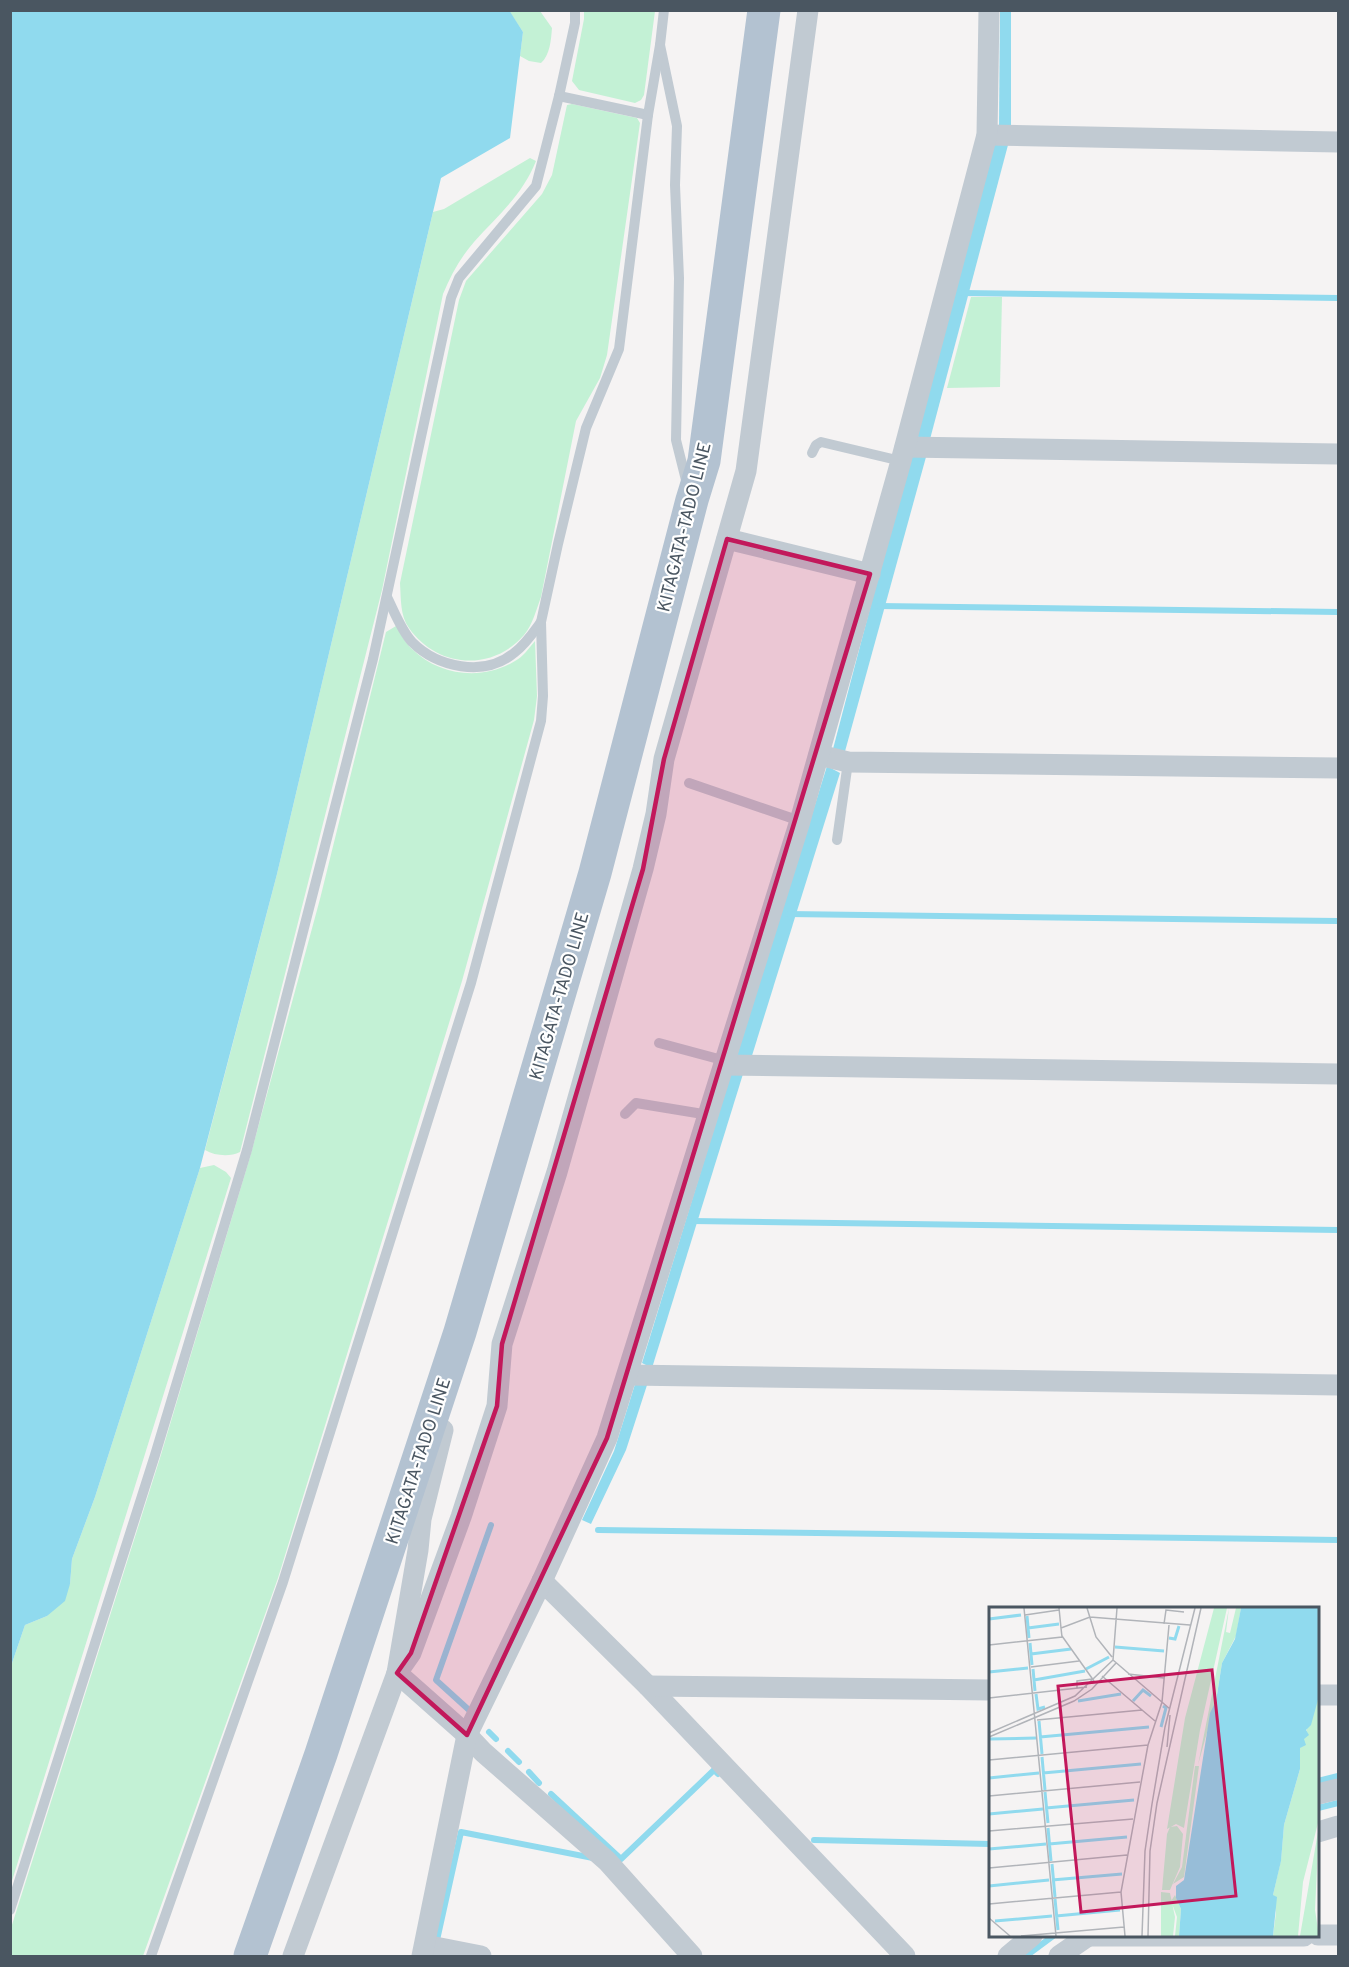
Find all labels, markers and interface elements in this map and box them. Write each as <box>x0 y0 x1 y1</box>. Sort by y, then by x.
street label: KITAGATA-TADO LINE <box>653 440 718 615</box>
street label: KITAGATA-TADO LINE <box>525 910 595 1083</box>
street label: KITAGATA-TADO LINE <box>382 1375 457 1548</box>
inset map <box>989 1607 1319 1937</box>

